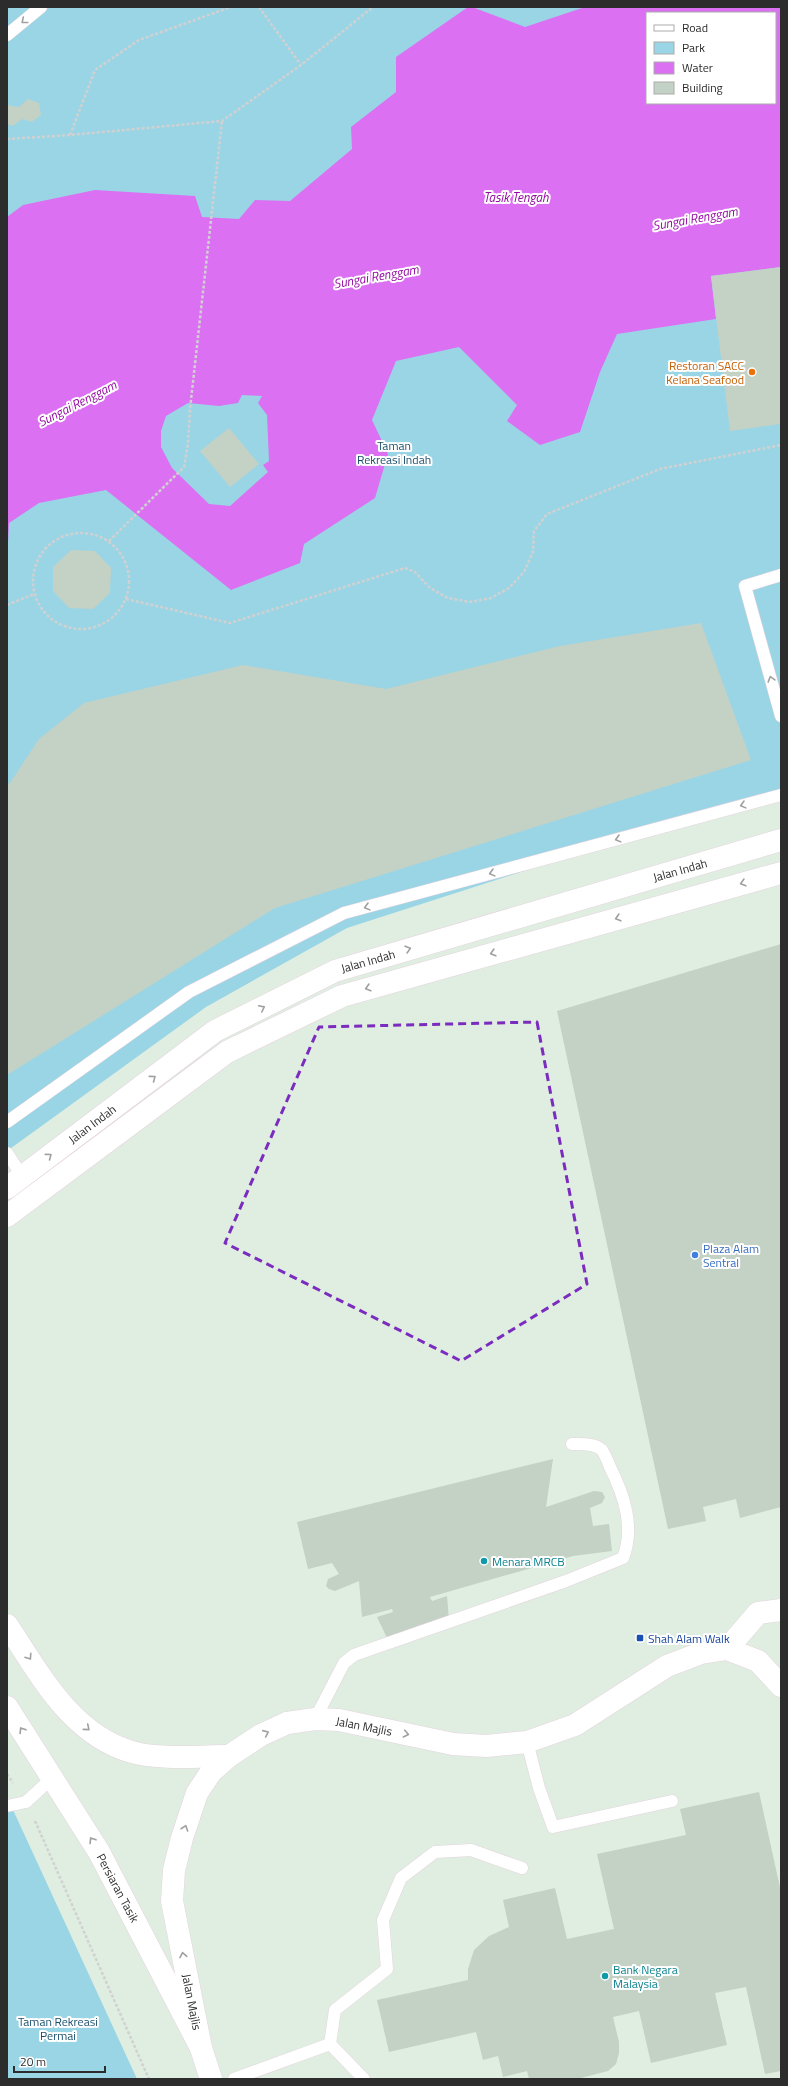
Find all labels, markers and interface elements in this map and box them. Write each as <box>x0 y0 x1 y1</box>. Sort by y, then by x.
legend <box>646 12 776 104</box>
one-way arrow <box>22 16 29 23</box>
text: Road <box>682 18 708 37</box>
text: Park <box>682 38 705 57</box>
text: Water <box>682 58 713 77</box>
text: Building <box>682 78 723 97</box>
water label: Tasik Tengah <box>483 187 549 207</box>
water label: Sungai Renggam <box>651 201 740 235</box>
water label: Sungai Renggam <box>332 259 421 293</box>
place label: Restoran SACC Kelana Seafood <box>666 356 744 389</box>
marker: Restoran SACC Kelana Seafood <box>747 367 757 377</box>
water label: Sungai Renggam <box>34 374 121 431</box>
park label: Taman Rekreasi Indah <box>357 436 431 469</box>
one-way arrow <box>767 675 775 682</box>
one-way arrow <box>740 800 747 809</box>
one-way arrow <box>615 834 622 843</box>
street label: Jalan Indah <box>651 853 709 887</box>
one-way arrow <box>489 868 496 877</box>
one-way arrow <box>740 878 747 887</box>
one-way arrow <box>364 902 371 911</box>
one-way arrow <box>615 913 622 922</box>
street label: Jalan Indah <box>339 944 397 978</box>
one-way arrow <box>404 945 411 954</box>
one-way arrow <box>490 948 497 957</box>
one-way arrow <box>365 983 372 992</box>
one-way arrow <box>258 1005 265 1012</box>
one-way arrow <box>149 1076 156 1083</box>
street label: Jalan Indah <box>64 1100 120 1148</box>
one-way arrow <box>45 1154 52 1161</box>
place label: Plaza Alam Sentral <box>703 1239 759 1272</box>
marker: Plaza Alam Sentral <box>690 1250 700 1260</box>
place label: Menara MRCB <box>492 1552 565 1571</box>
marker: Menara MRCB <box>479 1556 489 1566</box>
place label: Shah Alam Walk <box>648 1629 730 1648</box>
marker: Shah Alam Walk <box>635 1633 645 1643</box>
one-way arrow <box>24 1653 31 1660</box>
street label: Jalan Majlis <box>334 1711 394 1741</box>
one-way arrow <box>82 1724 89 1731</box>
one-way arrow <box>20 1728 27 1735</box>
one-way arrow <box>263 1729 270 1737</box>
one-way arrow <box>403 1730 410 1738</box>
one-way arrow <box>181 1824 189 1831</box>
one-way arrow <box>89 1837 96 1844</box>
street label: Persiaran Tasik <box>92 1850 144 1926</box>
one-way arrow <box>179 1952 187 1958</box>
place label: Bank Negara Malaysia <box>613 1960 678 1993</box>
marker: Bank Negara Malaysia <box>600 1971 610 1981</box>
street label: Jalan Majlis <box>177 1972 207 2032</box>
park label: Taman Rekreasi Permai <box>18 2012 98 2045</box>
scale bar <box>14 2048 105 2074</box>
text: 20 m <box>20 2052 46 2071</box>

